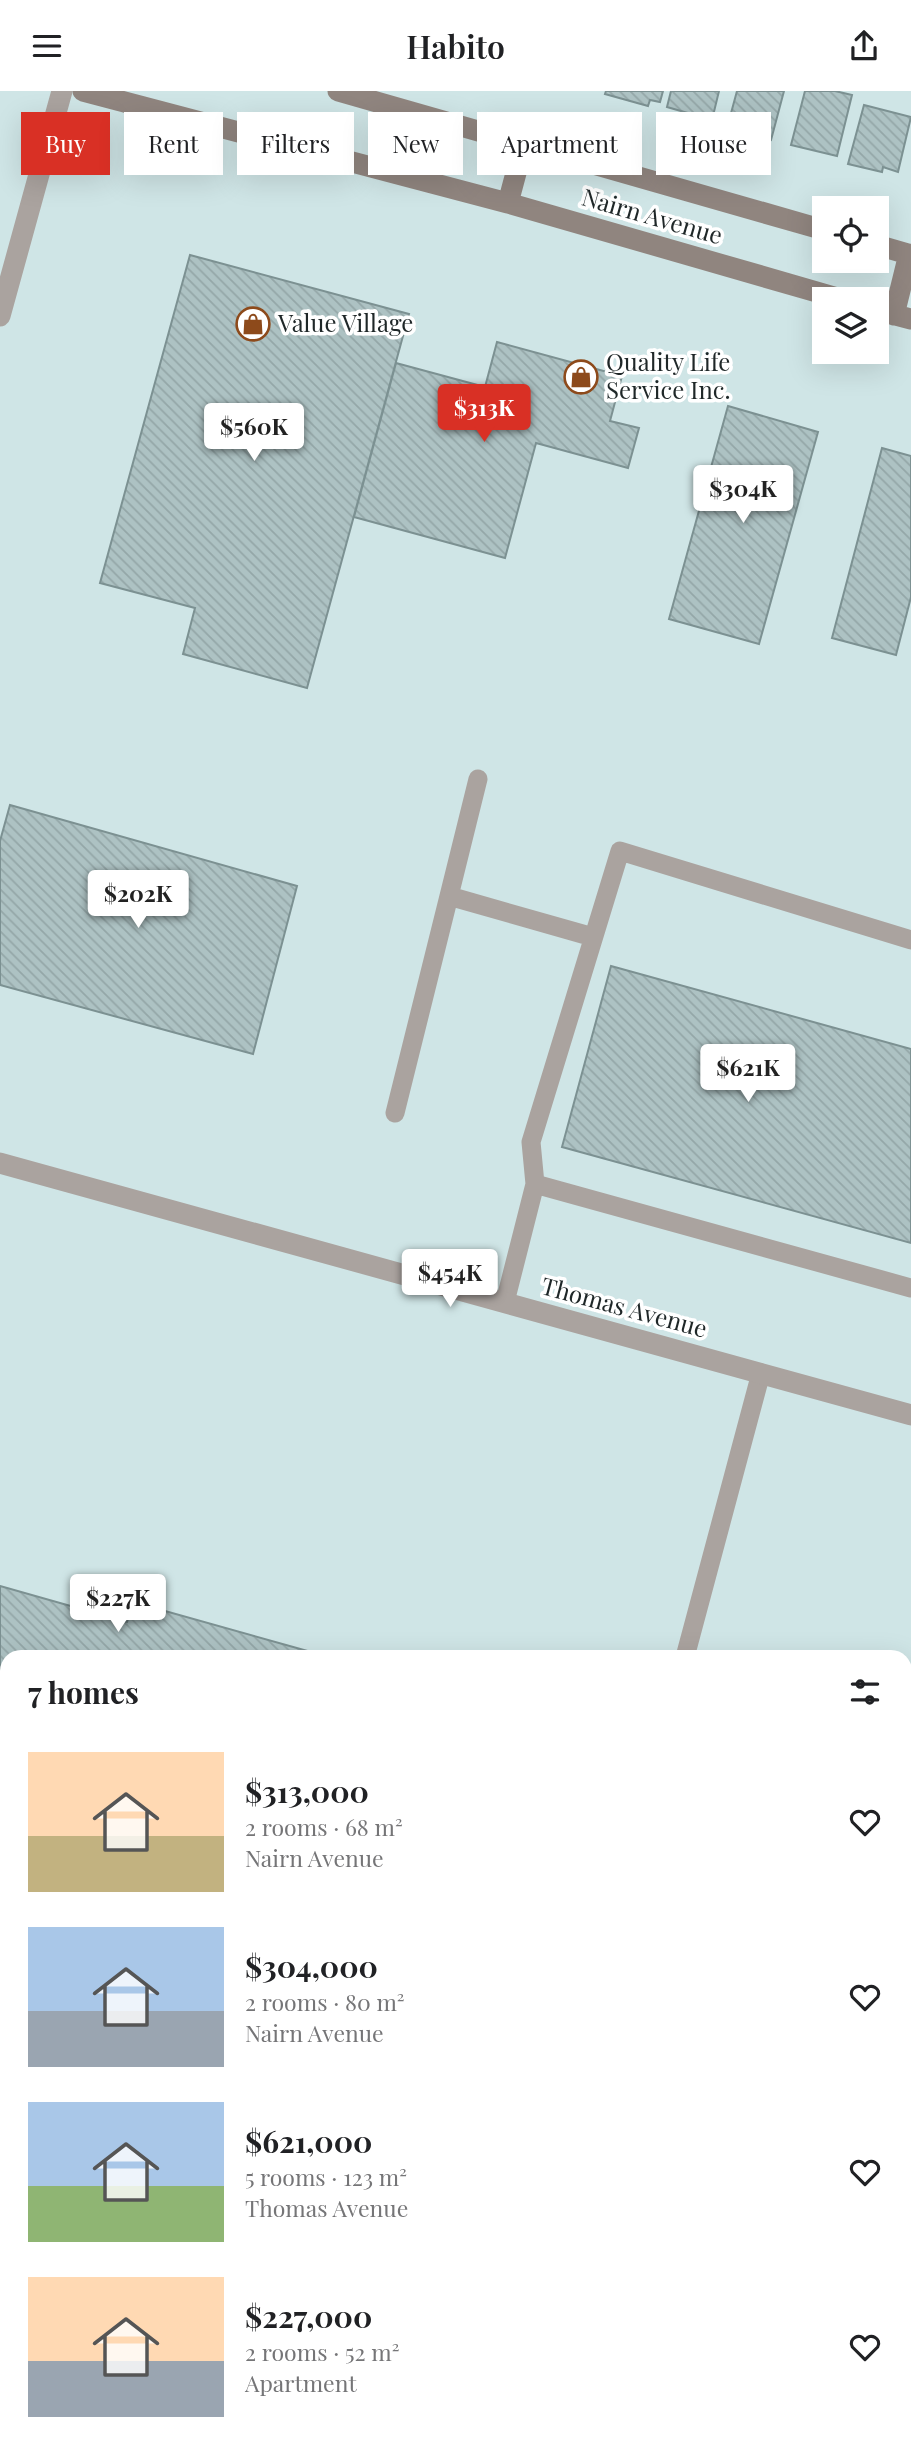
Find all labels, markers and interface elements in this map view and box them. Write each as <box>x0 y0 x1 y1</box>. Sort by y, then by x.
text: Habito <box>406 24 505 67</box>
icon: menu <box>28 27 66 65</box>
icon: share <box>845 27 883 65</box>
chip: Buy <box>21 112 110 175</box>
chip: Rent <box>124 112 223 175</box>
chip: Filters <box>237 112 354 175</box>
chip: New <box>368 112 463 175</box>
chip: Apartment <box>477 112 642 175</box>
chip: House <box>656 112 771 175</box>
street label: Nairn Avenue <box>579 180 727 250</box>
map controls <box>812 196 889 364</box>
button: locate <box>812 196 889 273</box>
button: layers <box>812 287 889 364</box>
shop icon: Value Village <box>234 305 272 343</box>
place label: Value Village <box>277 306 413 338</box>
place label: Quality Life Service Inc. <box>606 345 731 405</box>
shop icon: Quality Life Service Inc. <box>562 358 600 396</box>
pin: $313K <box>435 385 533 444</box>
text: $313K <box>454 391 514 422</box>
pin: $560K <box>205 403 303 463</box>
text: $560K <box>220 410 288 441</box>
pin: $304K <box>694 465 792 525</box>
text: $304K <box>709 472 777 503</box>
pin: $202K <box>89 871 187 930</box>
text: $202K <box>104 877 172 908</box>
pin: $621K <box>699 1045 797 1104</box>
text: $621K <box>716 1051 780 1082</box>
pin: $454K <box>401 1249 499 1309</box>
text: $454K <box>418 1256 482 1287</box>
street label: Thomas Avenue <box>538 1269 711 1344</box>
pin: $227K <box>69 1575 167 1634</box>
text: $227K <box>86 1581 150 1612</box>
text: 7 homes <box>28 1672 139 1712</box>
icon: filters <box>846 1673 884 1711</box>
text: $313,000 <box>245 1771 369 1811</box>
icon: home <box>84 1780 168 1864</box>
icon: heart <box>846 1803 884 1841</box>
text: 2 rooms · 68 m² <box>245 1811 403 1842</box>
text: Nairn Avenue <box>245 1842 384 1873</box>
text: $304,000 <box>245 1946 378 1986</box>
icon: home <box>84 1955 168 2039</box>
icon: heart <box>846 1978 884 2016</box>
text: 2 rooms · 80 m² <box>245 1986 405 2017</box>
text: Nairn Avenue <box>245 2017 384 2048</box>
text: $621,000 <box>245 2121 372 2161</box>
icon: home <box>84 2130 168 2214</box>
icon: heart <box>846 2153 884 2191</box>
text: 5 rooms · 123 m² <box>245 2161 407 2192</box>
text: Thomas Avenue <box>245 2192 408 2223</box>
text: $227,000 <box>245 2296 372 2336</box>
icon: home <box>84 2305 168 2389</box>
icon: heart <box>846 2328 884 2366</box>
text: 2 rooms · 52 m² <box>245 2336 399 2367</box>
text: Apartment <box>245 2367 357 2398</box>

